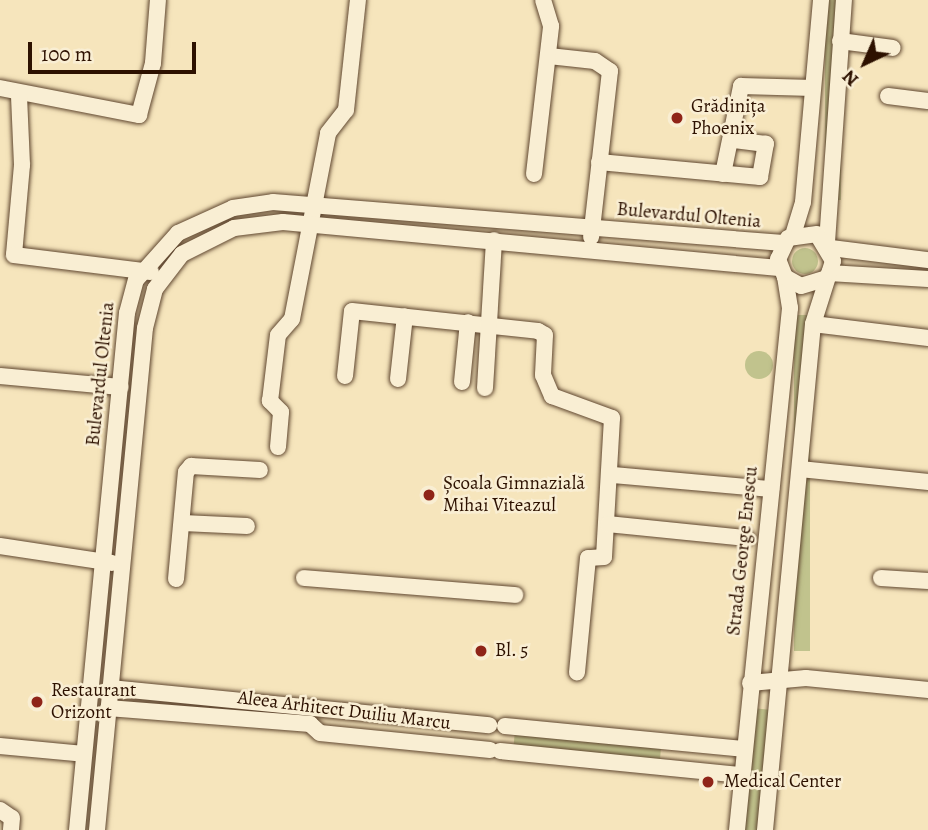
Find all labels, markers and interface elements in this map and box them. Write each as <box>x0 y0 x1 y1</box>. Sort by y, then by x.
scale bar <box>32 28 200 72</box>
north arrow <box>830 28 900 98</box>
text: 100 m <box>41 40 92 68</box>
text: N <box>836 64 864 92</box>
place label: Grădinița Phoenix <box>691 96 766 140</box>
marker: Grădinița Phoenix <box>669 110 685 126</box>
street label: Bulevardul Oltenia <box>616 198 762 234</box>
street label: Bulevardul Oltenia <box>82 301 120 447</box>
street label: Strada George Enescu <box>723 465 763 637</box>
place label: Școala Gimnazială Mihai Viteazul <box>443 473 585 517</box>
marker: Școala Gimnazială Mihai Viteazul <box>421 487 437 503</box>
place label: Bl. 5 <box>495 640 529 662</box>
marker: Bl. 5 <box>473 643 489 659</box>
place label: Restaurant Orizont <box>51 680 136 724</box>
street label: Aleea Arhitect Duiliu Marcu <box>236 687 452 735</box>
marker: Restaurant Orizont <box>29 694 45 710</box>
place label: Medical Center <box>724 771 841 793</box>
marker: Medical Center <box>698 772 718 792</box>

